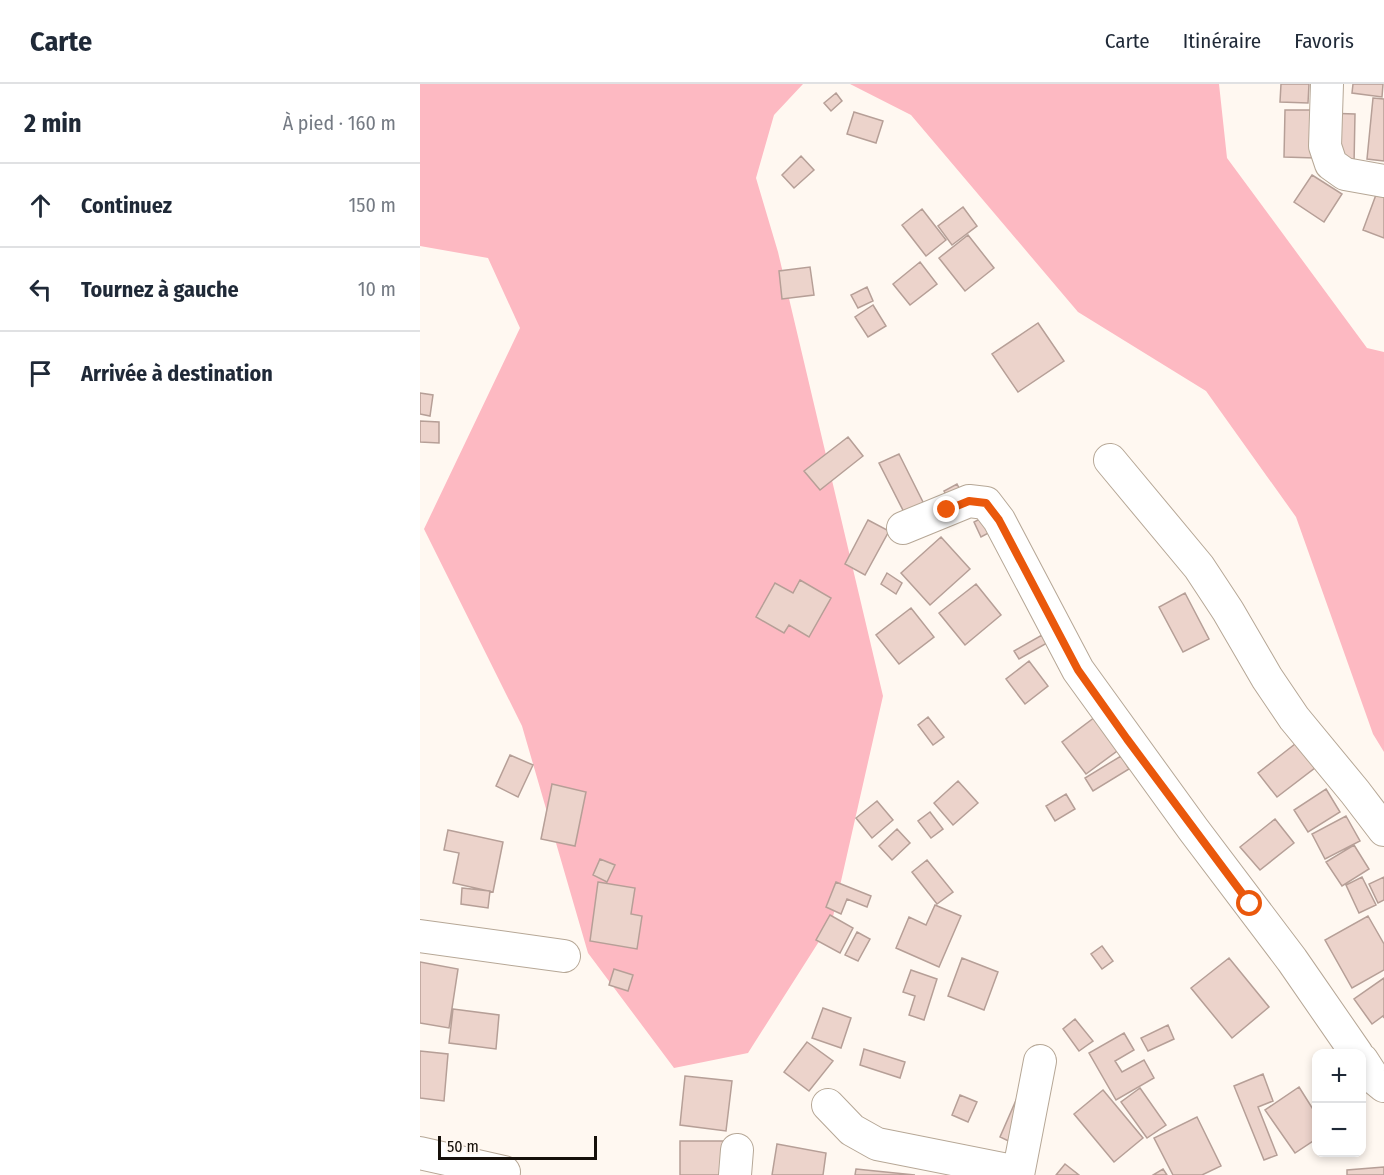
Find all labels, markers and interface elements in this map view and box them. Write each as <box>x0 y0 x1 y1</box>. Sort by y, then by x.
text: Carte <box>30 25 92 58</box>
text: Carte <box>1105 28 1150 54</box>
text: Itinéraire <box>1183 28 1261 54</box>
text: Favoris <box>1294 28 1354 54</box>
text: 2 min <box>24 108 82 139</box>
text: À pied · 160 m <box>283 111 396 135</box>
icon: ahead <box>24 189 57 222</box>
text: Continuez <box>81 192 172 219</box>
text: 150 m <box>349 193 396 217</box>
icon: left <box>24 273 57 306</box>
text: Tournez à gauche <box>81 276 239 303</box>
text: 10 m <box>358 277 396 301</box>
icon: arrive <box>24 357 57 390</box>
text: Arrivée à destination <box>81 360 273 387</box>
route end <box>933 496 959 522</box>
route start <box>1236 890 1262 916</box>
map controls <box>1312 1049 1366 1157</box>
button: + <box>1312 1049 1366 1103</box>
button: − <box>1312 1103 1366 1157</box>
scale bar <box>438 1133 597 1160</box>
text: 50 m <box>447 1137 479 1156</box>

